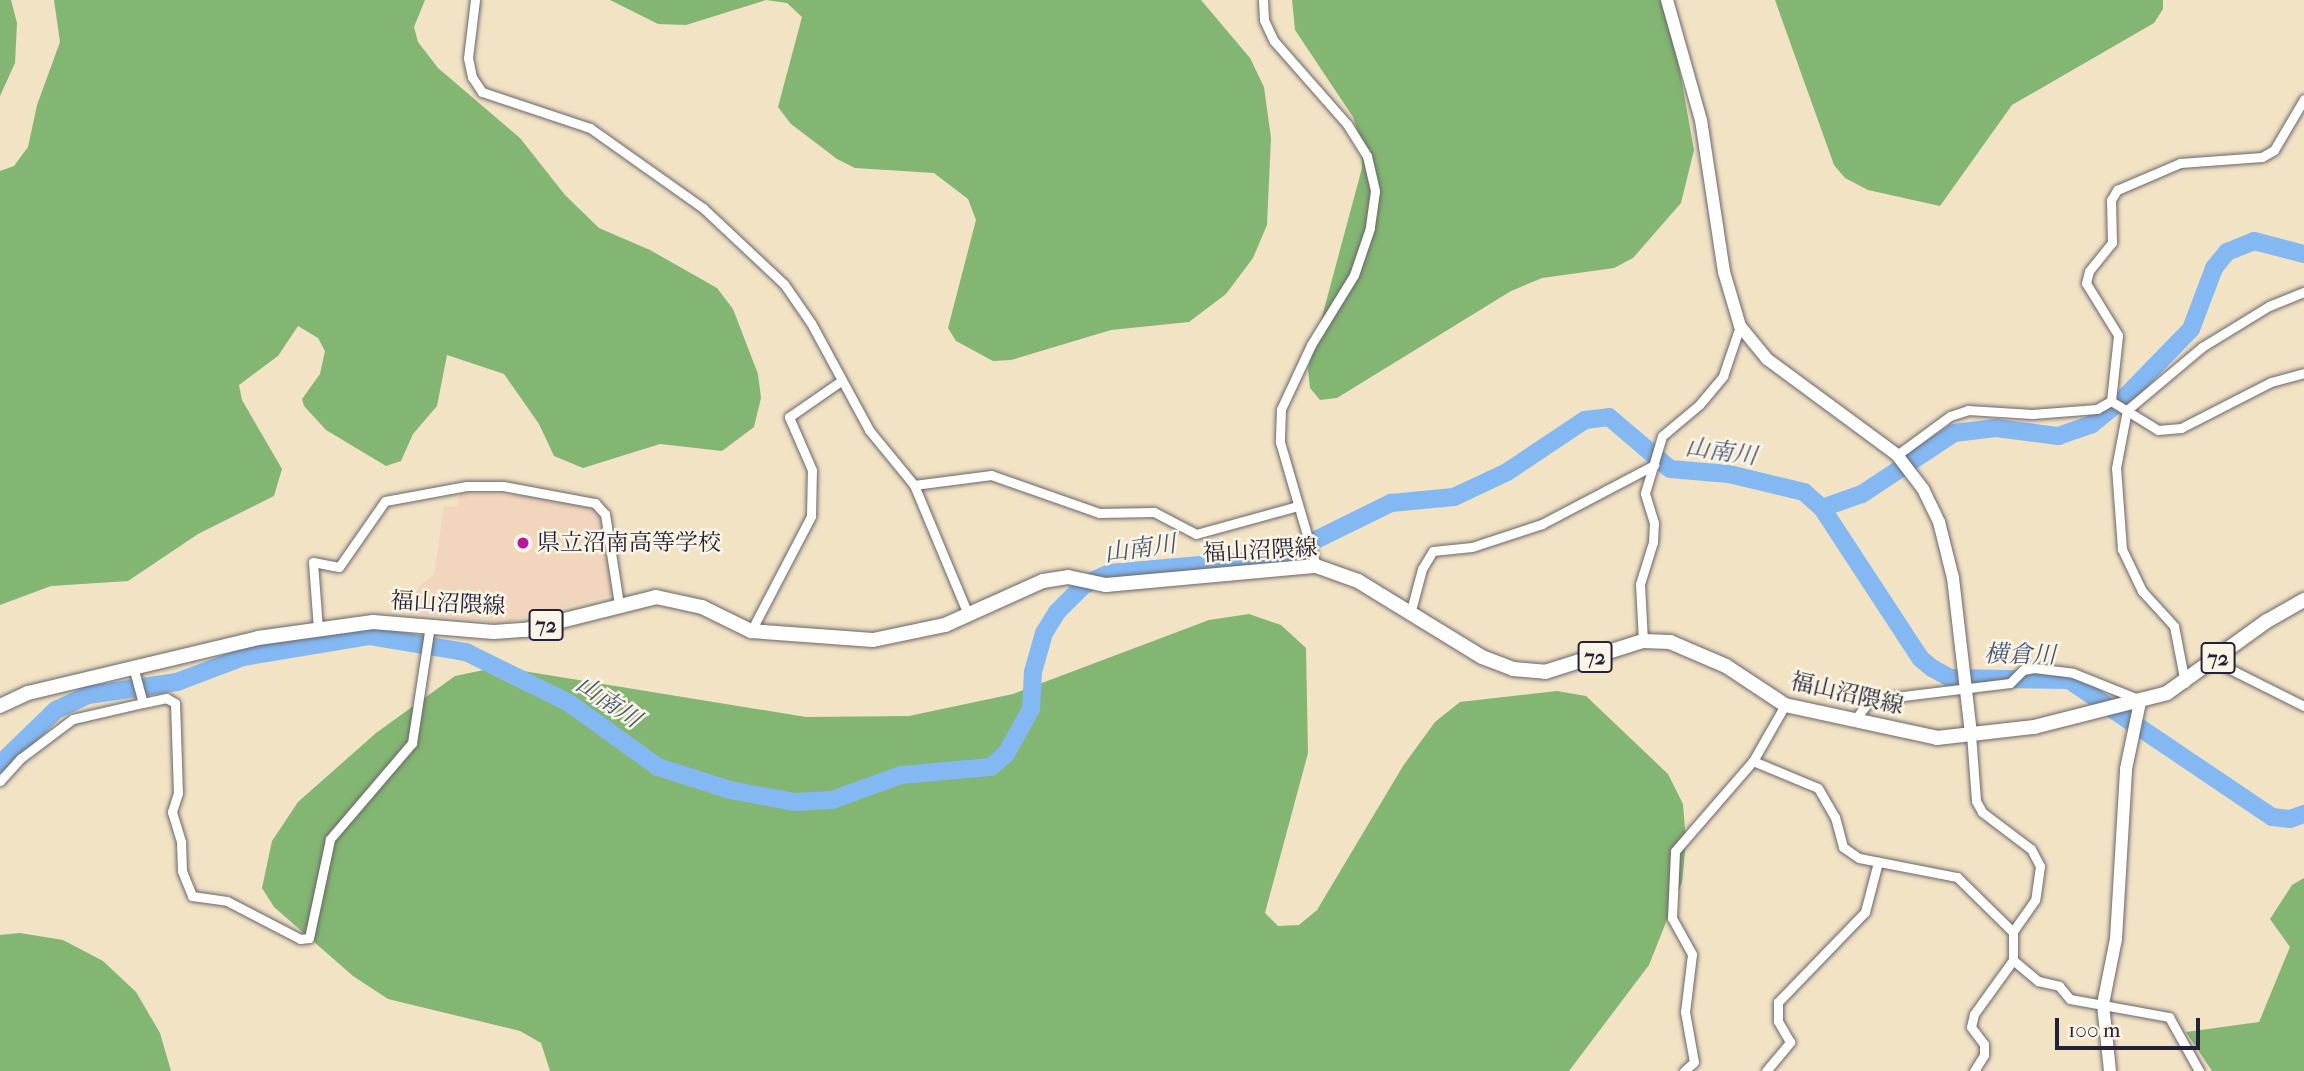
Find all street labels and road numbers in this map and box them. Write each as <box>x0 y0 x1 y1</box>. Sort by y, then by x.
street label: 福山沼隈線 <box>1202 534 1318 568</box>
street label: 福山沼隈線 <box>390 587 506 621</box>
road number: 72 <box>528 608 564 642</box>
road number: 72 <box>1578 640 1612 674</box>
road number: 72 <box>2200 640 2236 676</box>
street label: 福山沼隈線 <box>1788 668 1906 720</box>

